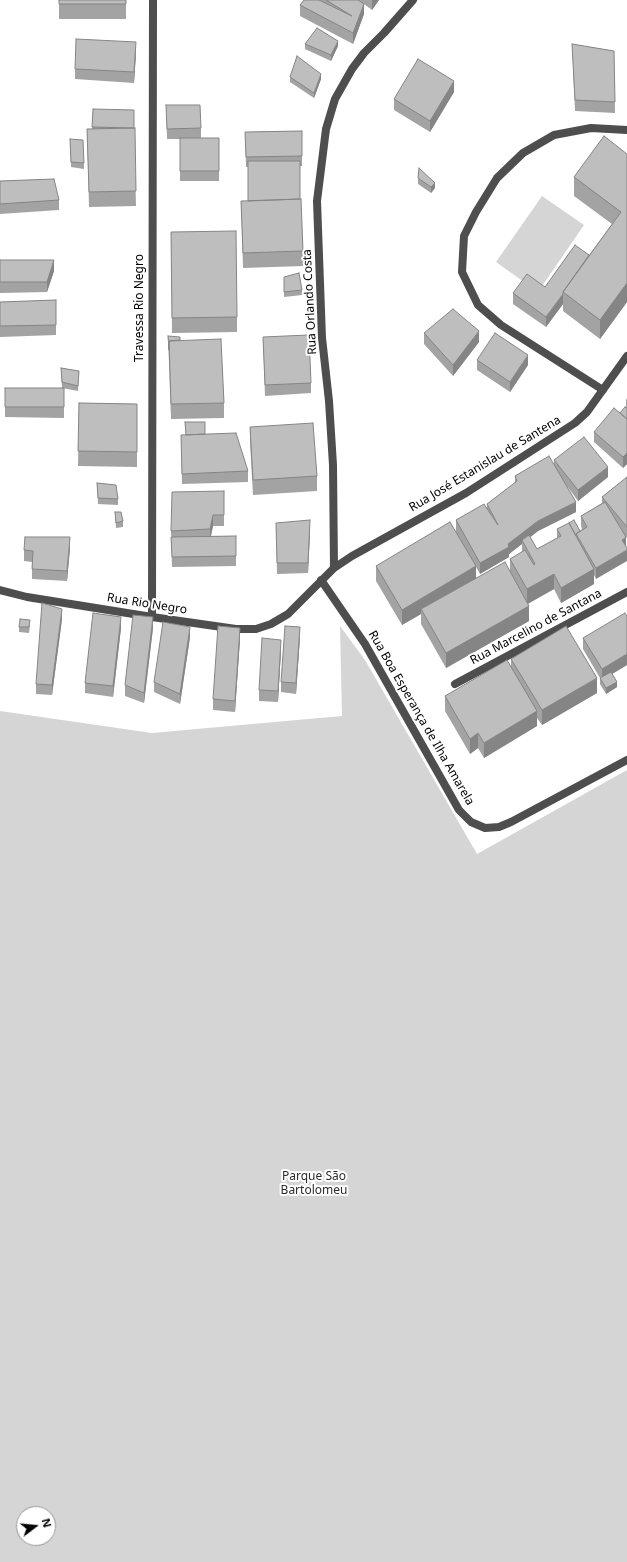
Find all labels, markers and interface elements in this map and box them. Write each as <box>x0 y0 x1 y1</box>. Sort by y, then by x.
street label: Rua Orlando Costa <box>300 249 320 355</box>
street label: Travessa Rio Negro <box>133 254 147 362</box>
street label: Rua José Estanislau de Santena <box>407 413 563 515</box>
street label: Rua Marcelino de Santana <box>468 586 604 668</box>
street label: Rua Rio Negro <box>106 591 188 617</box>
street label: Rua Boa Esperança de Ilha Amarela <box>365 628 477 808</box>
park label: Parque São Bartolomeu <box>281 1170 347 1198</box>
north arrow <box>16 1506 56 1546</box>
text: N <box>39 1516 55 1529</box>

